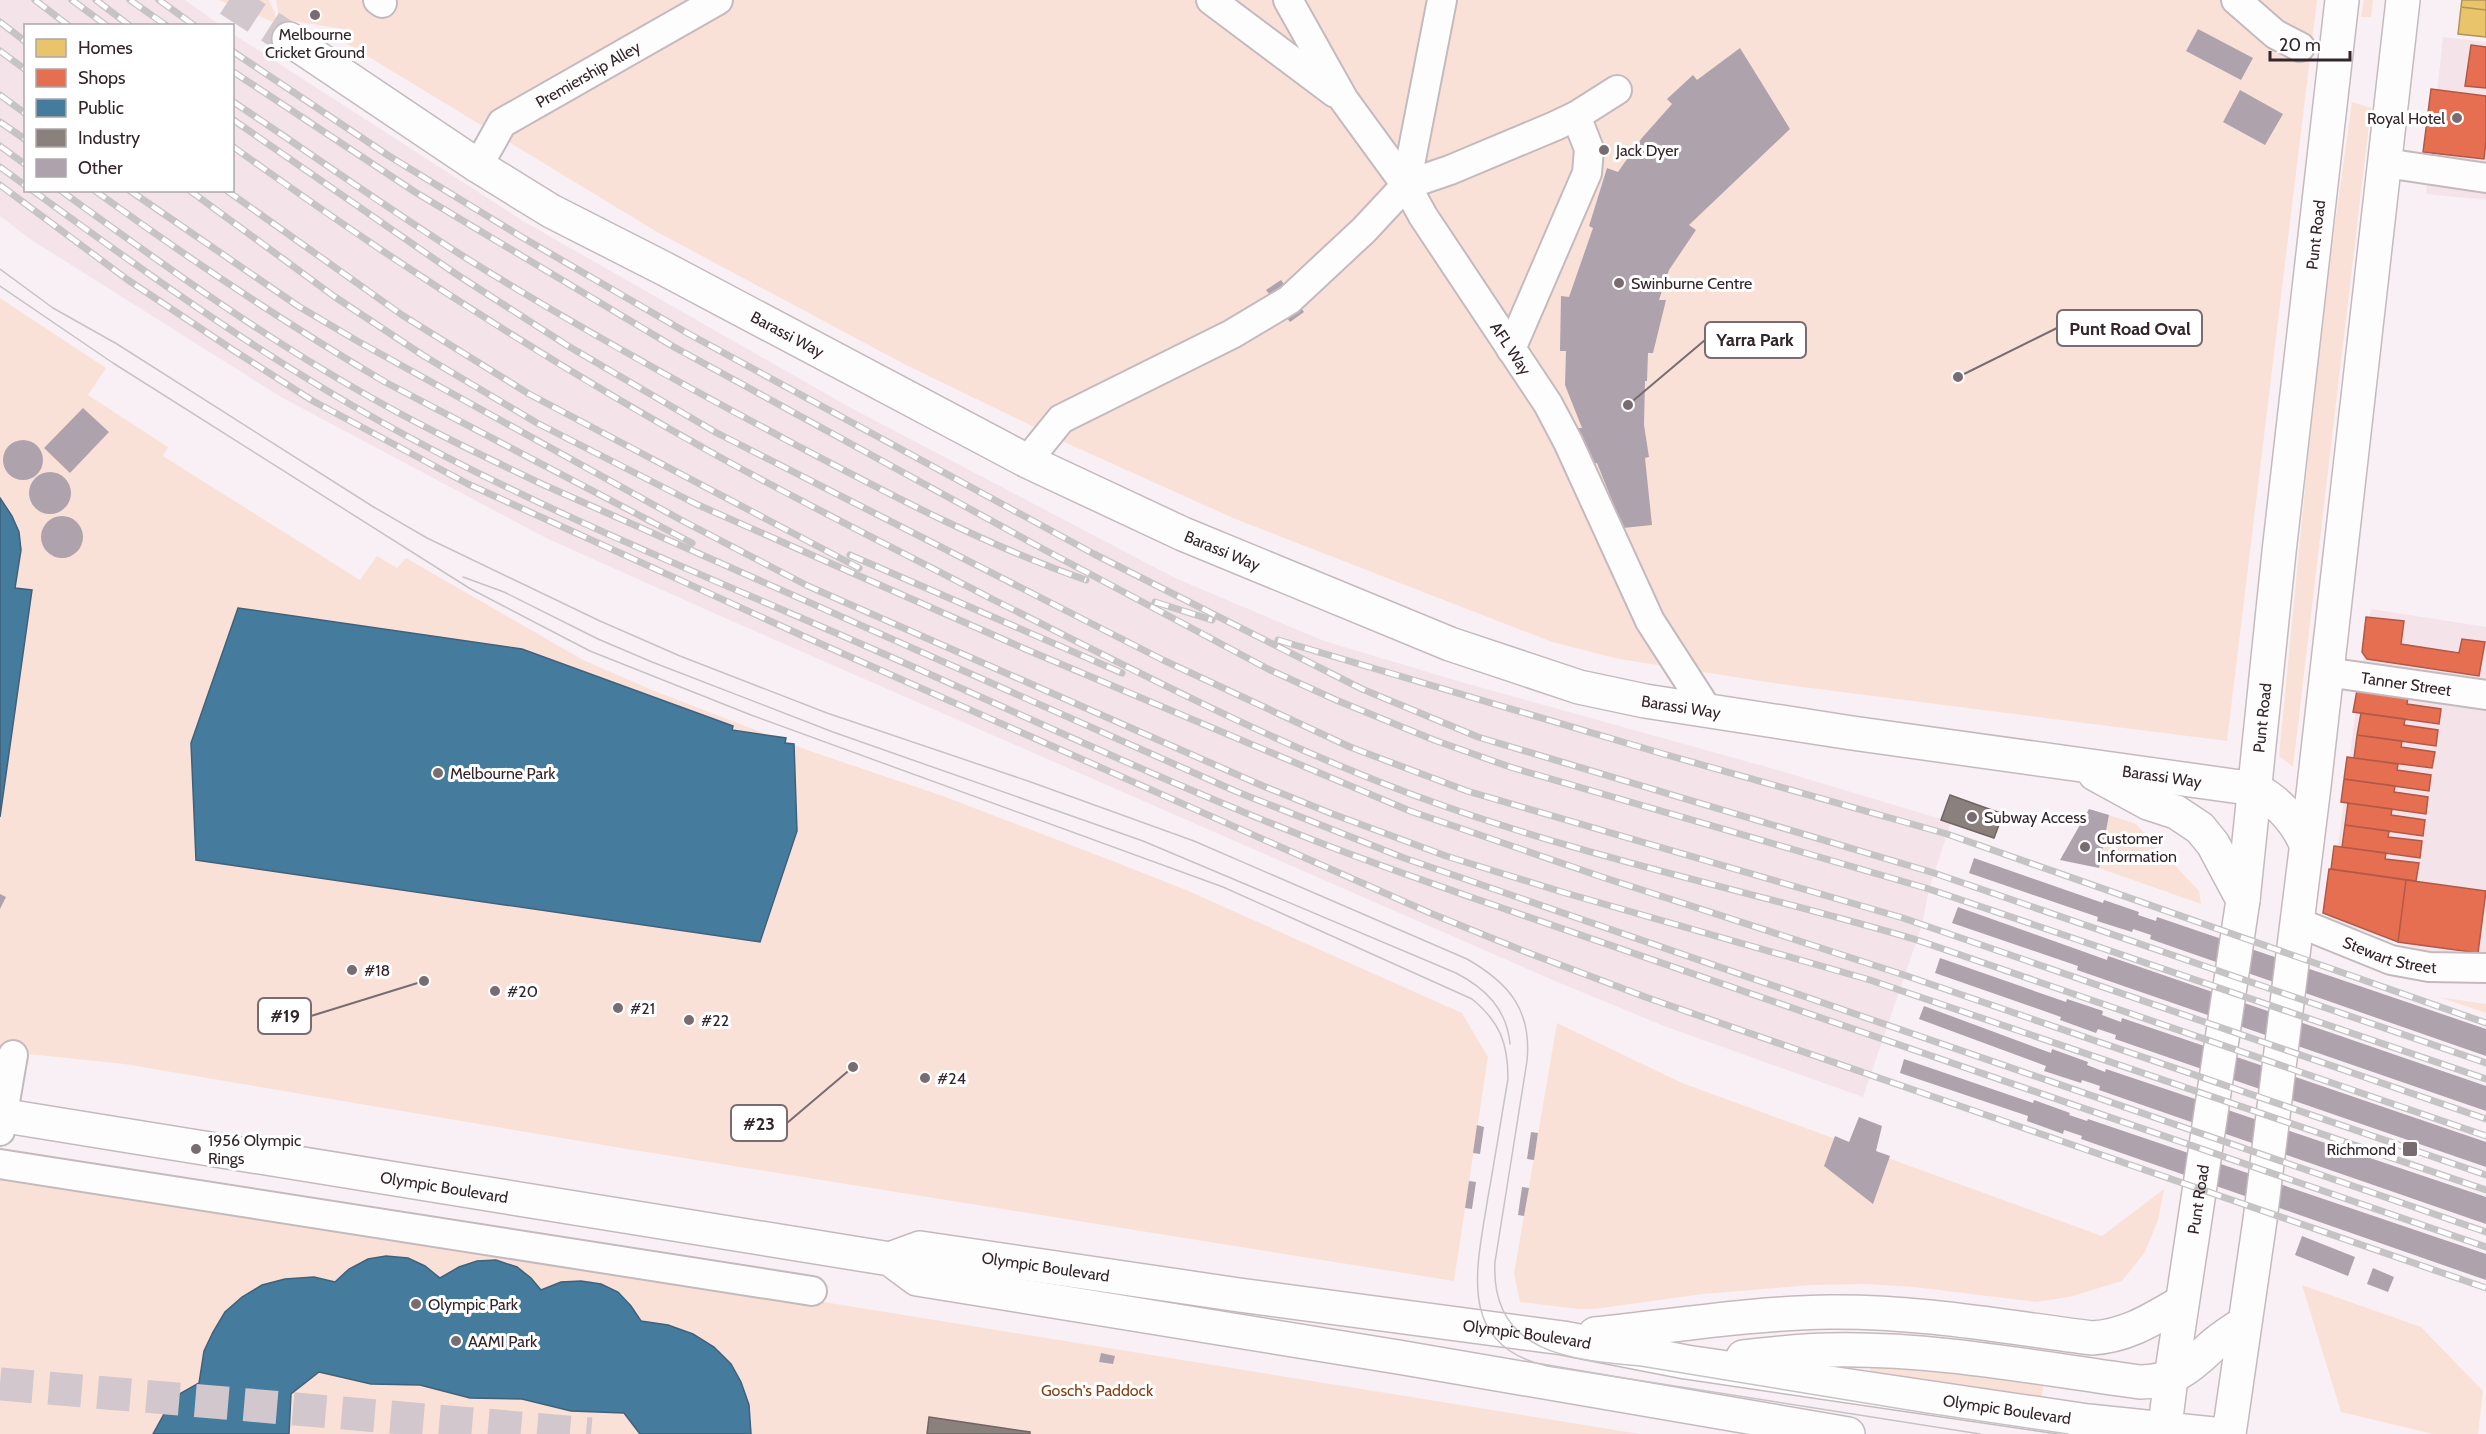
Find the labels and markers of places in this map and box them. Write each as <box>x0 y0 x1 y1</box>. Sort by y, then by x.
marker: Melbourne Cricket Ground <box>308 8 322 22</box>
place label: Melbourne Cricket Ground <box>265 25 365 62</box>
place label: Royal Hotel <box>2367 109 2445 128</box>
marker: Royal Hotel <box>2450 111 2464 125</box>
place label: Jack Dyer <box>1615 141 1679 160</box>
marker: Jack Dyer <box>1597 143 1611 157</box>
place label: Swinburne Centre <box>1631 274 1752 293</box>
marker: Swinburne Centre <box>1612 276 1626 290</box>
callout: Punt Road Oval <box>2057 310 2202 346</box>
callout: Yarra Park <box>1705 322 1806 358</box>
place label: Melbourne Park <box>450 764 556 783</box>
marker: Melbourne Park <box>431 766 445 780</box>
place label: Subway Access <box>1984 808 2087 827</box>
marker: Subway Access <box>1965 810 1979 824</box>
place label: Customer Information <box>2097 829 2177 866</box>
marker: Customer Information <box>2078 840 2092 854</box>
place label: #18 <box>364 961 390 980</box>
marker: #18 <box>345 963 359 977</box>
place label: #20 <box>507 982 538 1001</box>
marker: #20 <box>488 984 502 998</box>
callout: #19 <box>258 998 311 1034</box>
place label: #21 <box>630 999 655 1018</box>
marker: #21 <box>611 1001 625 1015</box>
place label: #22 <box>701 1011 729 1030</box>
marker: #22 <box>682 1013 696 1027</box>
place label: #24 <box>937 1069 966 1088</box>
marker: #24 <box>918 1071 932 1085</box>
callout: #23 <box>731 1105 787 1141</box>
place label: 1956 Olympic Rings <box>208 1131 301 1168</box>
place label: Richmond <box>2326 1140 2396 1159</box>
marker: Richmond <box>2401 1140 2419 1158</box>
marker: 1956 Olympic Rings <box>189 1142 203 1156</box>
place label: Olympic Park <box>428 1295 519 1314</box>
marker: Olympic Park <box>409 1297 423 1311</box>
place label: AAMI Park <box>468 1332 538 1351</box>
marker: AAMI Park <box>449 1334 463 1348</box>

